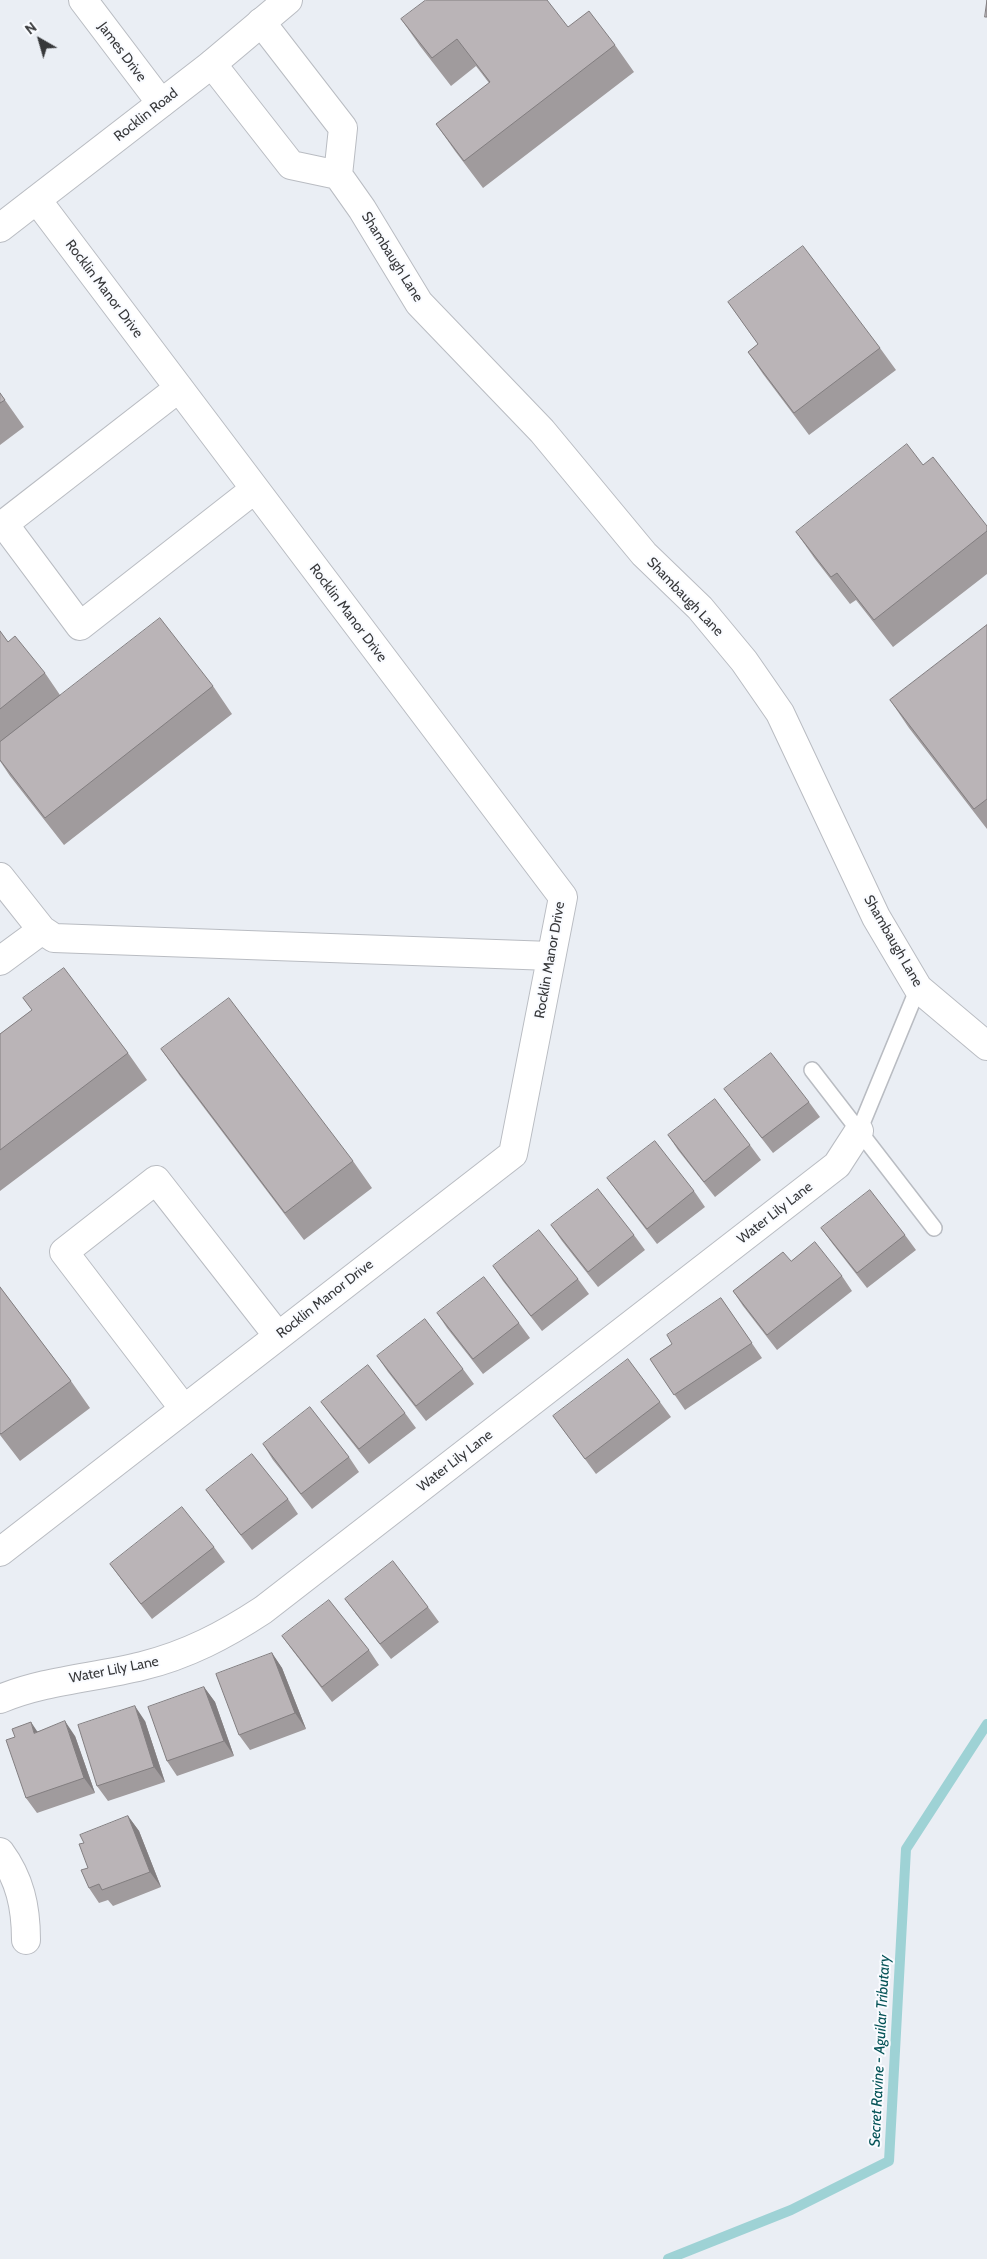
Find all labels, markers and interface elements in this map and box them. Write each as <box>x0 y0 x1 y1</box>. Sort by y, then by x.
north arrow <box>15 15 65 65</box>
text: N <box>21 18 40 38</box>
street label: James Drive <box>94 19 150 85</box>
street label: Rocklin Road <box>111 85 181 145</box>
street label: Shambaugh Lane <box>358 209 426 305</box>
street label: Rocklin Manor Drive <box>62 237 146 341</box>
street label: Shambaugh Lane <box>643 554 727 640</box>
street label: Rocklin Manor Drive <box>306 561 390 665</box>
street label: Shambaugh Lane <box>860 892 926 990</box>
street label: Rocklin Manor Drive <box>531 900 569 1020</box>
street label: Water Lily Lane <box>734 1178 816 1248</box>
street label: Rocklin Manor Drive <box>273 1256 377 1342</box>
street label: Water Lily Lane <box>414 1426 496 1496</box>
street label: Water Lily Lane <box>68 1653 160 1687</box>
water label: Secret Ravine - Aguilar Tributary <box>866 1955 894 2147</box>

